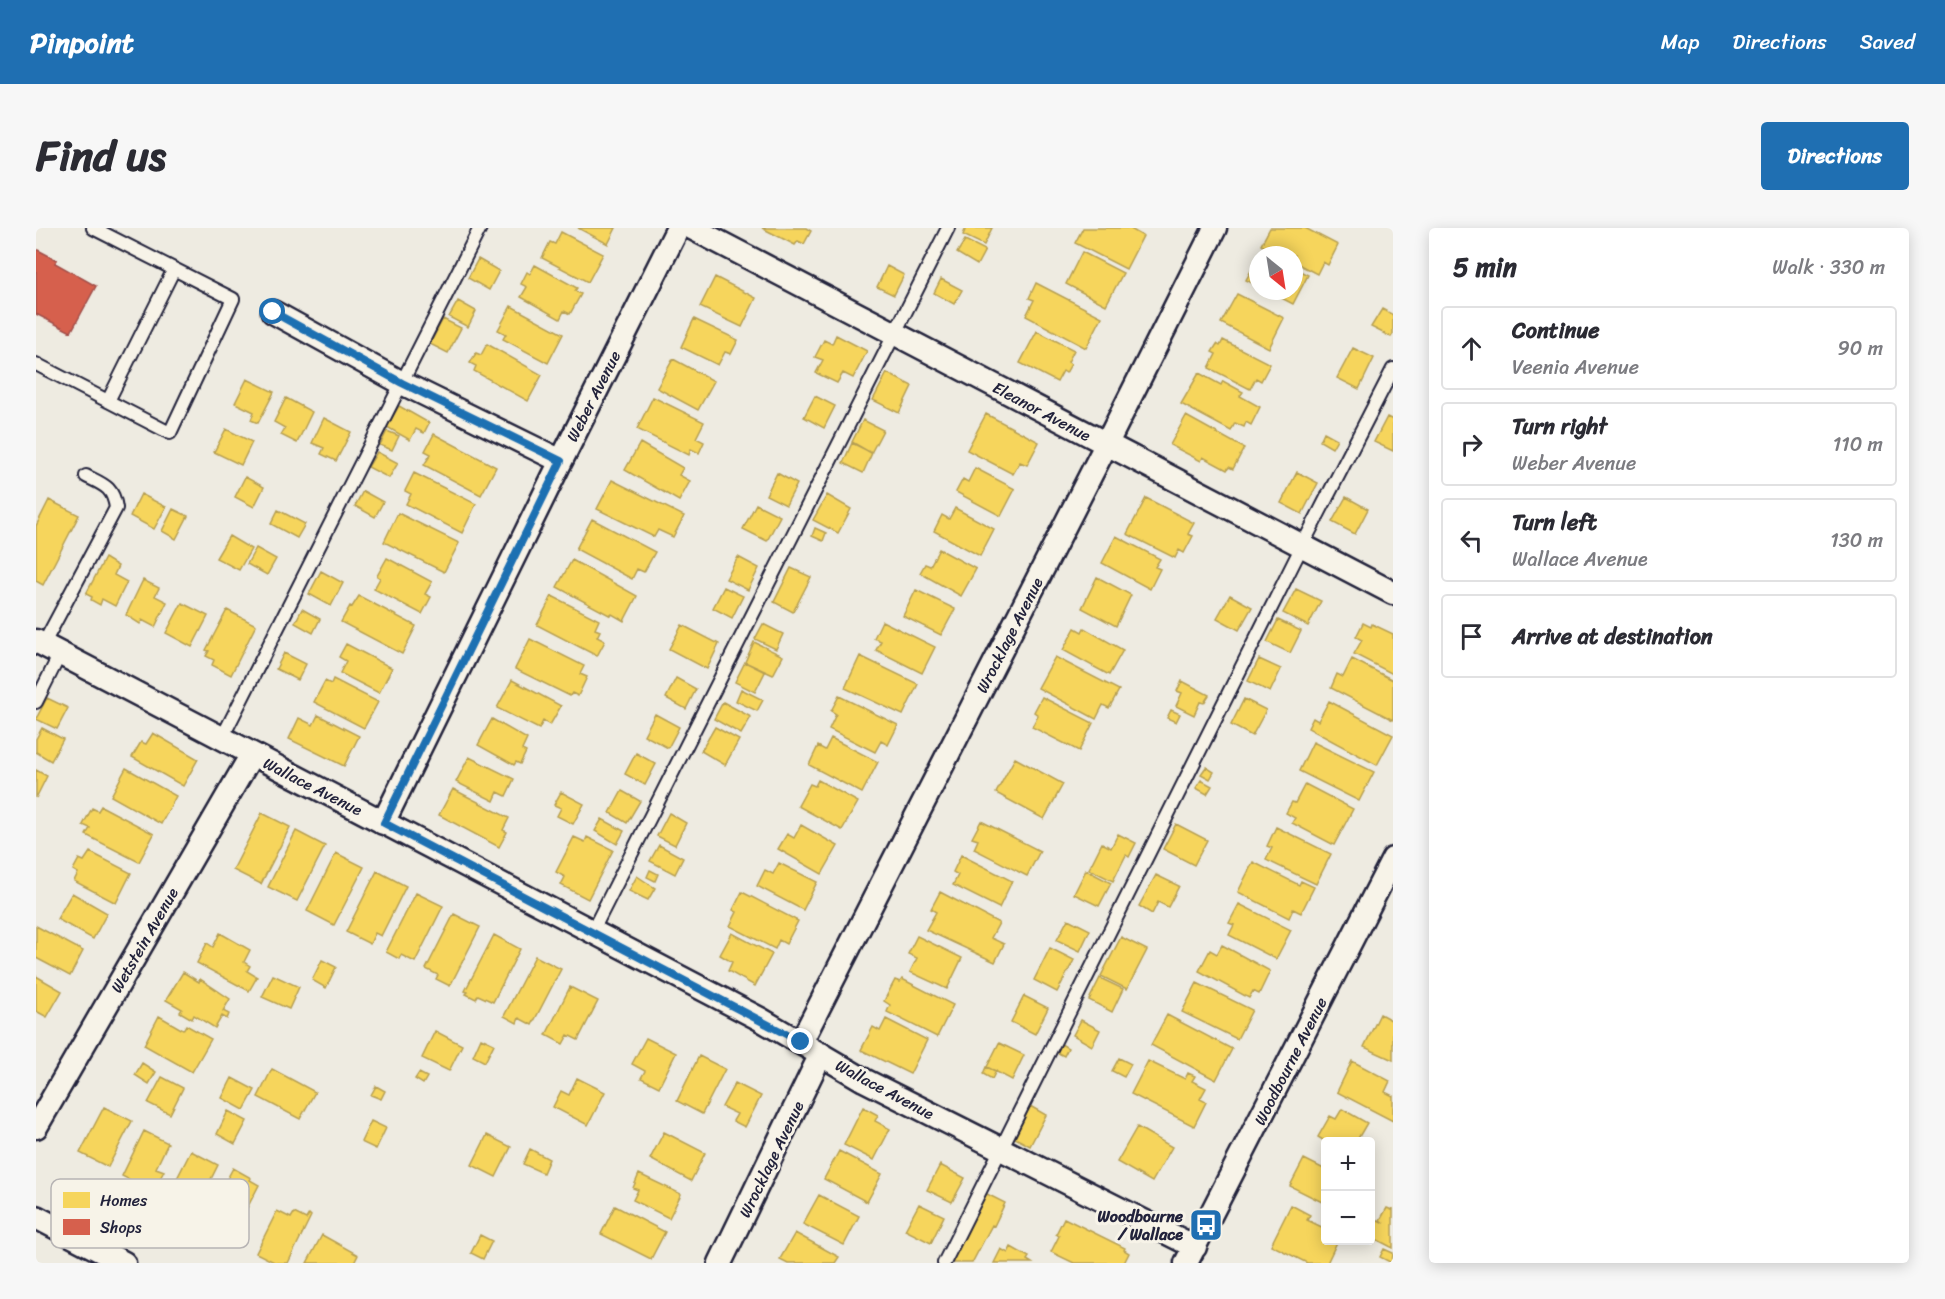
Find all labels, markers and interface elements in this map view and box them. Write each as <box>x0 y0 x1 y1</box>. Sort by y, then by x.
text: Pinpoint <box>30 18 134 67</box>
text: Map <box>1661 23 1699 61</box>
text: Directions <box>1732 23 1827 61</box>
text: Saved <box>1860 23 1915 61</box>
text: Find us <box>36 119 166 193</box>
button: Directions <box>1761 122 1909 190</box>
text: 5 min <box>1453 244 1517 290</box>
north arrow <box>1249 246 1303 300</box>
text: Walk · 330 m <box>1772 250 1885 285</box>
route start <box>259 298 285 324</box>
text: Continue <box>1512 311 1600 350</box>
text: 90 m <box>1838 331 1883 366</box>
icon: ahead <box>1455 332 1488 365</box>
street label: Weber Avenue <box>558 345 629 447</box>
text: Veenia Avenue <box>1512 350 1639 385</box>
street label: Eleanor Avenue <box>987 373 1097 450</box>
text: Turn right <box>1512 407 1607 446</box>
text: 110 m <box>1833 427 1883 462</box>
icon: right <box>1455 428 1488 461</box>
text: Weber Avenue <box>1512 446 1636 481</box>
text: Turn left <box>1512 503 1597 542</box>
text: 130 m <box>1830 523 1883 558</box>
icon: left <box>1455 524 1488 557</box>
text: Wallace Avenue <box>1512 542 1648 577</box>
street label: Wrocklage Avenue <box>968 572 1051 698</box>
text: Arrive at destination <box>1512 617 1713 656</box>
icon: arrive <box>1455 620 1488 653</box>
street label: Wallace Avenue <box>258 749 368 824</box>
street label: Wetstein Avenue <box>102 882 187 999</box>
street label: Woodbourne Avenue <box>1246 992 1335 1131</box>
route end <box>787 1028 813 1054</box>
street label: Wallace Avenue <box>830 1051 940 1128</box>
street label: Wrocklage Avenue <box>731 1095 812 1223</box>
map controls <box>1321 1137 1375 1245</box>
button: + <box>1321 1137 1375 1191</box>
legend <box>51 1179 249 1248</box>
text: Homes <box>100 1186 148 1215</box>
button: − <box>1321 1191 1375 1245</box>
place label: Woodbourne / Wallace <box>1098 1202 1184 1249</box>
bus stop icon: Woodbourne / Wallace <box>1188 1207 1224 1243</box>
text: Shops <box>100 1213 142 1242</box>

